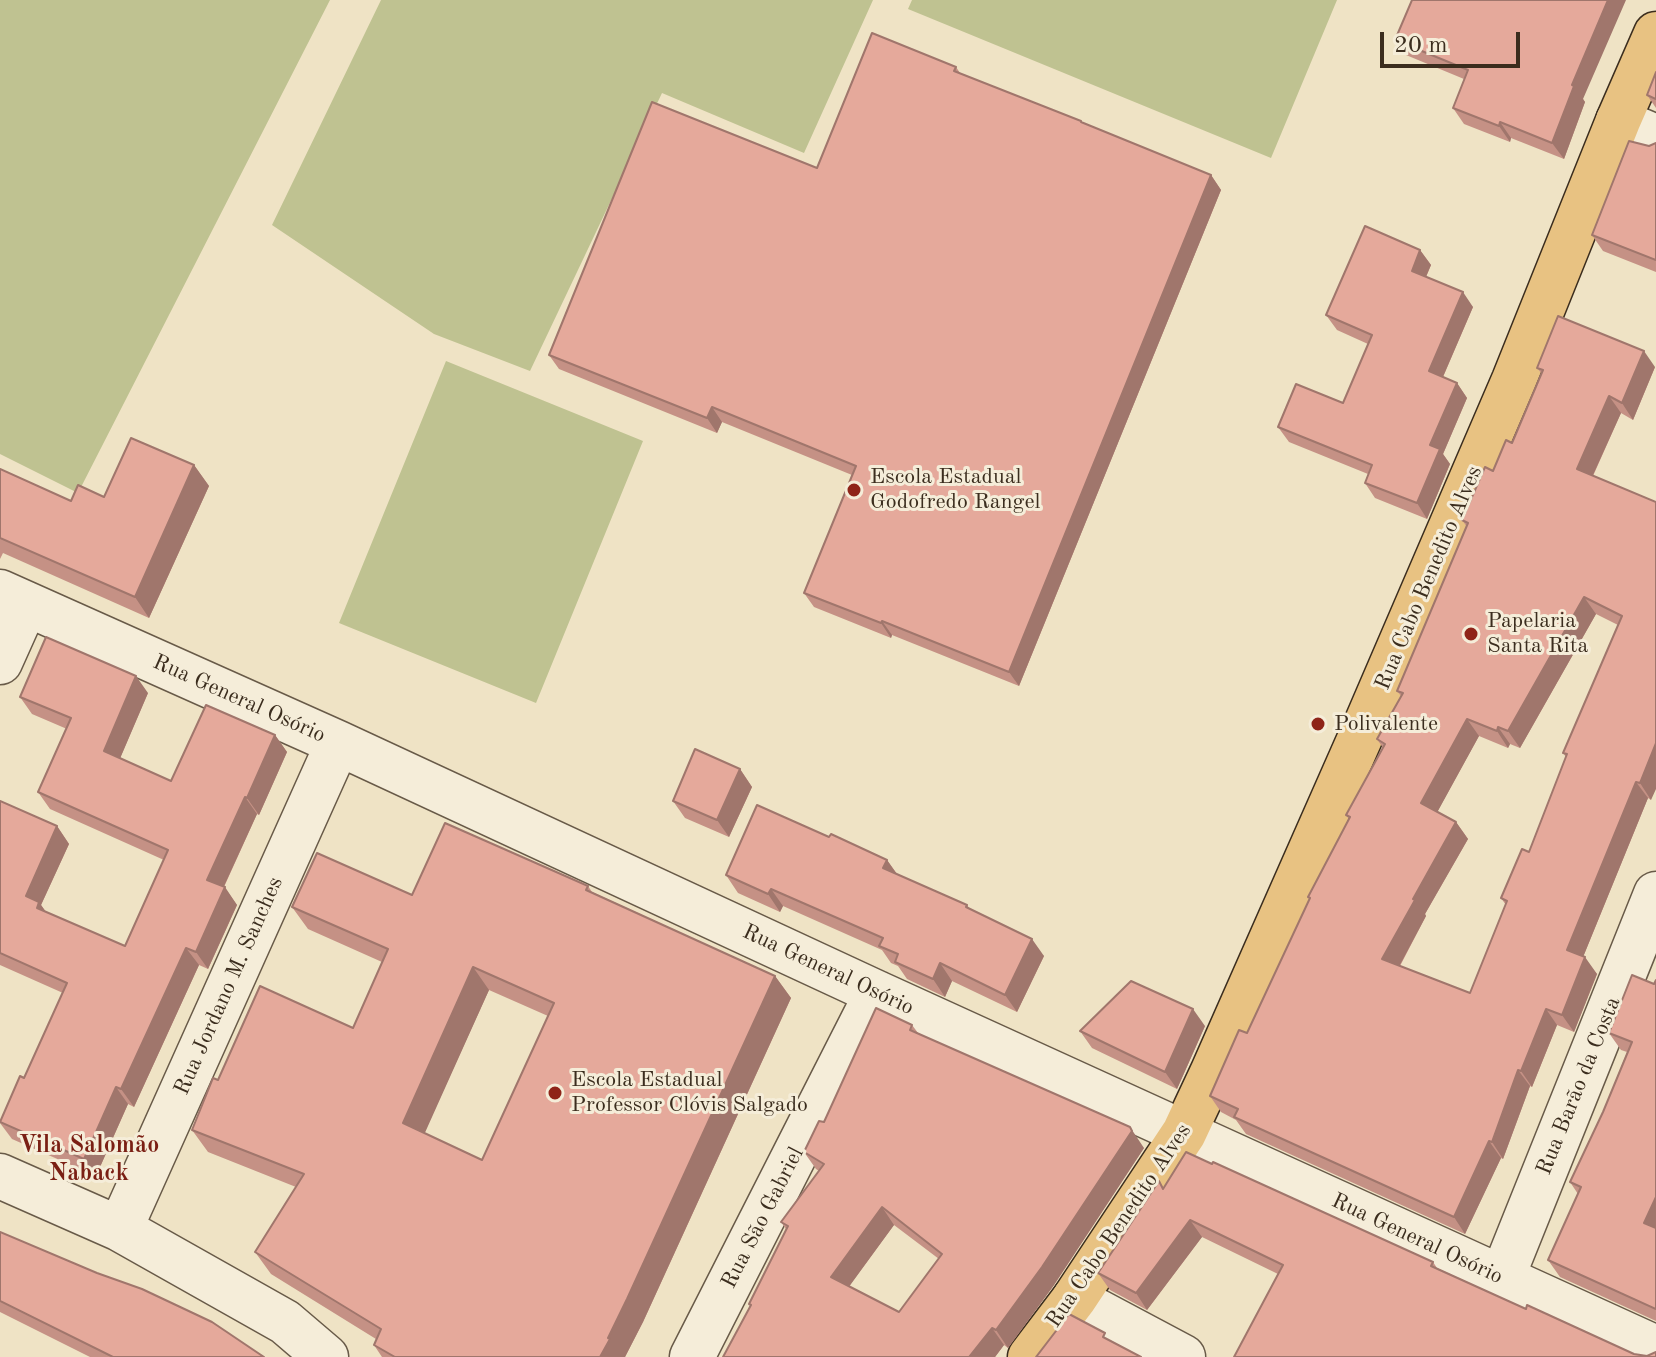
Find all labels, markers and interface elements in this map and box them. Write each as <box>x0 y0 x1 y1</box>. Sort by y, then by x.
scale bar <box>1384 16 1524 66</box>
text: 20 m <box>1394 34 1448 58</box>
street label: Rua Cabo Benedito Alves <box>1370 462 1488 694</box>
place label: Escola Estadual Godofredo Rangel <box>870 464 1041 516</box>
marker: Escola Estadual Godofredo Rangel <box>845 481 863 499</box>
place label: Papelaria Santa Rita <box>1487 608 1588 660</box>
marker: Papelaria Santa Rita <box>1462 625 1480 643</box>
street label: Rua General Osório <box>149 649 329 749</box>
place label: Polivalente <box>1334 711 1438 737</box>
marker: Polivalente <box>1309 715 1327 733</box>
street label: Rua Jordano M. Sanches <box>169 873 289 1099</box>
street label: Rua General Osório <box>738 919 918 1021</box>
street label: Rua Barão da Costa <box>1531 993 1627 1179</box>
place label: Escola Estadual Professor Clóvis Salgado <box>571 1067 808 1118</box>
marker: Escola Estadual Professor Clóvis Salgado <box>546 1084 564 1102</box>
street label: Rua Cabo Benedito Alves <box>1041 1119 1197 1333</box>
district label: Vila Salomão Naback <box>19 1132 159 1188</box>
street label: Rua São Gabriel <box>716 1143 810 1293</box>
street label: Rua General Osório <box>1327 1188 1507 1290</box>

